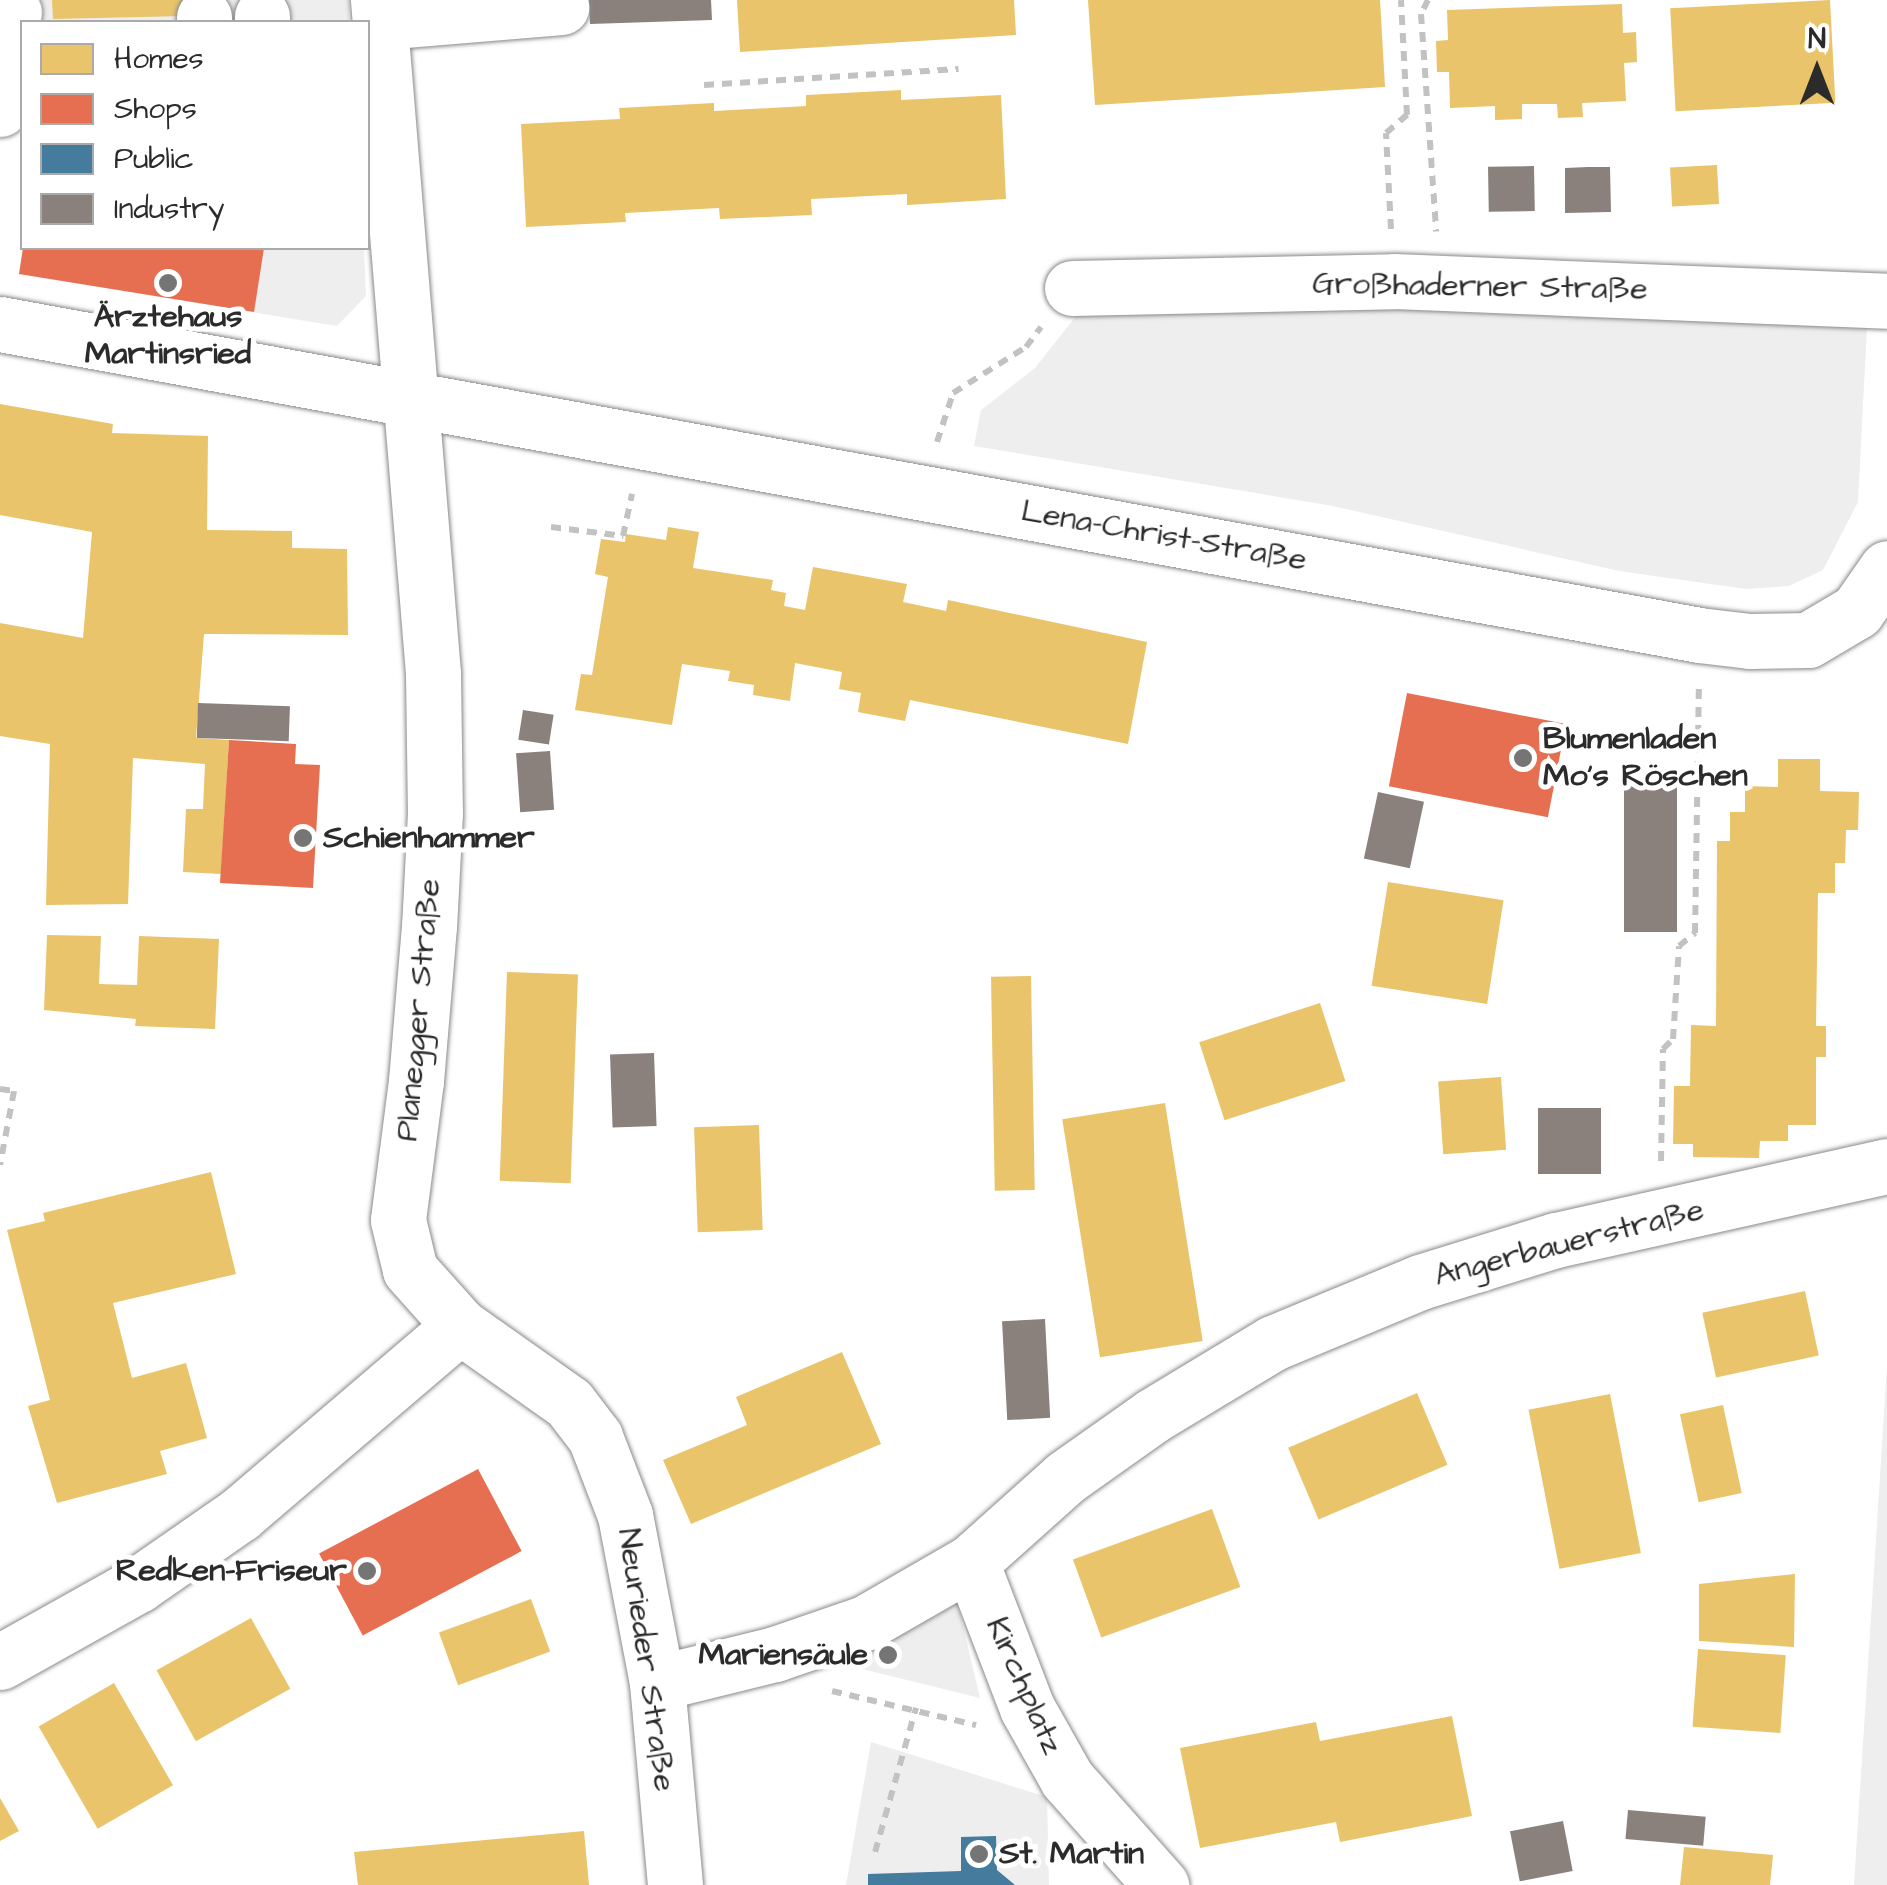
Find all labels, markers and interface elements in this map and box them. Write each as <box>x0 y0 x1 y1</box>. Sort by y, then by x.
legend <box>20 20 370 250</box>
north arrow <box>1767 20 1867 120</box>
text: N <box>1808 20 1826 59</box>
text: Homes <box>114 38 204 80</box>
text: Shops <box>114 88 197 130</box>
text: Public <box>114 138 193 180</box>
text: Industry <box>114 188 224 230</box>
street label: Großhaderner Straße <box>1312 265 1648 309</box>
marker: Ärztehaus Martinsried <box>157 272 179 294</box>
place label: Ärztehaus Martinsried <box>85 299 251 374</box>
street label: Lena-Christ-Straße <box>1018 492 1310 580</box>
place label: Blumenladen Mo's Röschen <box>1543 721 1748 796</box>
marker: Blumenladen Mo's Röschen <box>1512 747 1534 769</box>
place label: Schienhammer <box>323 819 535 857</box>
marker: Schienhammer <box>292 827 314 849</box>
street label: Planegger Straße <box>388 877 450 1143</box>
street label: Angerbauerstraße <box>1430 1191 1708 1295</box>
street label: Neurieder Straße <box>609 1526 683 1794</box>
place label: Redken-Friseur <box>116 1552 347 1590</box>
marker: Redken-Friseur <box>356 1560 378 1582</box>
street label: Kirchplatz <box>977 1612 1071 1760</box>
place label: Mariensäule <box>698 1636 868 1674</box>
marker: Mariensäule <box>877 1644 899 1666</box>
place label: St. Martin <box>999 1835 1144 1873</box>
marker: St. Martin <box>968 1843 990 1865</box>

